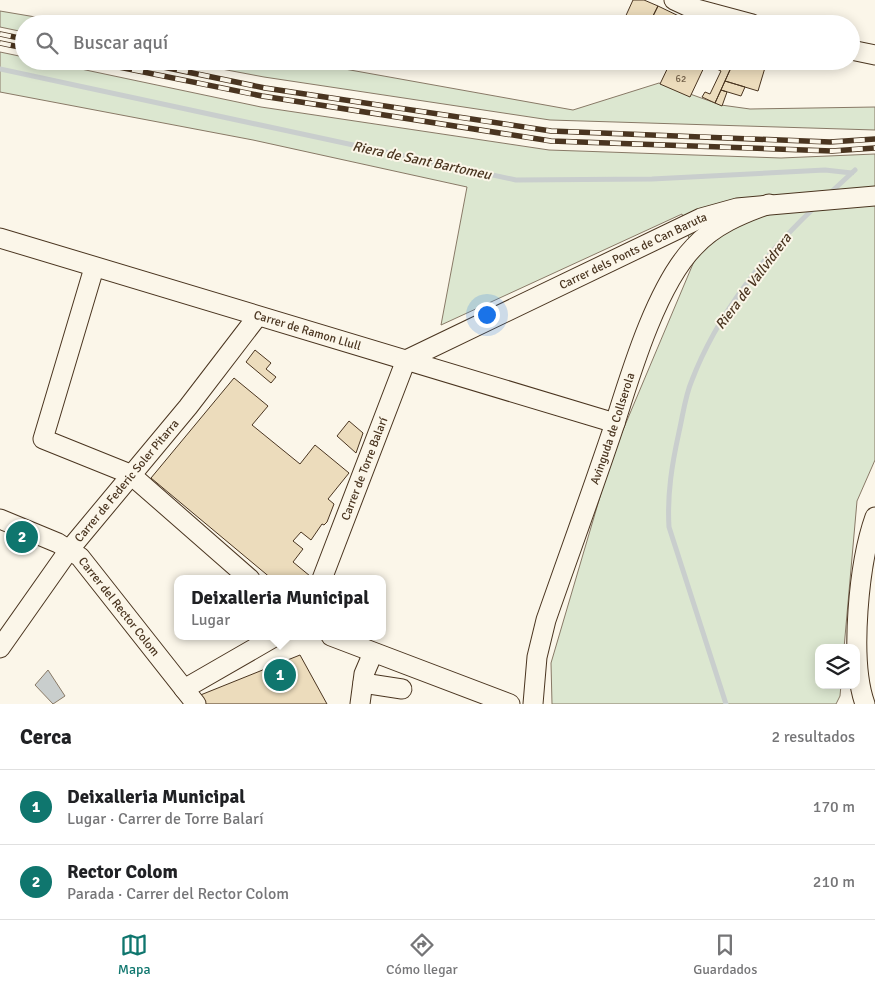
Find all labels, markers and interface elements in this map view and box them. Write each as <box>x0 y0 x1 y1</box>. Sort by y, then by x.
search box <box>15 15 860 70</box>
icon: search <box>33 29 61 57</box>
text: Buscar aquí <box>73 31 168 55</box>
house number: 62 <box>676 73 686 85</box>
water label: Riera de Sant Bartomeu <box>351 137 494 184</box>
street label: Carrer dels Ponts de Can Baruta <box>557 210 709 293</box>
water label: Riera de Vallvidrera <box>712 229 796 333</box>
your location <box>474 302 500 328</box>
street label: Carrer de Ramon Llull <box>252 308 363 354</box>
street label: Avinguda de Collserola <box>587 371 639 487</box>
street label: Carrer de Torre Balarí <box>338 415 392 523</box>
street label: Carrer de Federic Soler Pitarra <box>72 417 182 545</box>
pin: 2 <box>6 518 38 556</box>
street label: Carrer del Rector Colom <box>75 554 163 660</box>
popup <box>174 575 386 640</box>
text: Deixalleria Municipal <box>191 586 369 610</box>
text: Lugar <box>191 610 230 630</box>
map controls <box>815 644 860 689</box>
button: layers <box>815 644 860 689</box>
pin: 1 <box>264 656 296 694</box>
text: Cerca <box>20 724 72 750</box>
text: 2 resultados <box>772 727 855 747</box>
text: Deixalleria Municipal <box>67 785 245 809</box>
text: 1 <box>32 797 40 817</box>
text: 170 m <box>813 797 855 817</box>
text: Lugar · Carrer de Torre Balarí <box>67 809 264 829</box>
text: Rector Colom <box>67 860 178 884</box>
text: 2 <box>32 872 40 892</box>
text: 210 m <box>813 872 855 892</box>
text: Parada · Carrer del Rector Colom <box>67 884 289 904</box>
tab: Mapa <box>118 931 151 978</box>
tab: Cómo llegar <box>386 931 458 978</box>
tab: Guardados <box>693 931 757 978</box>

